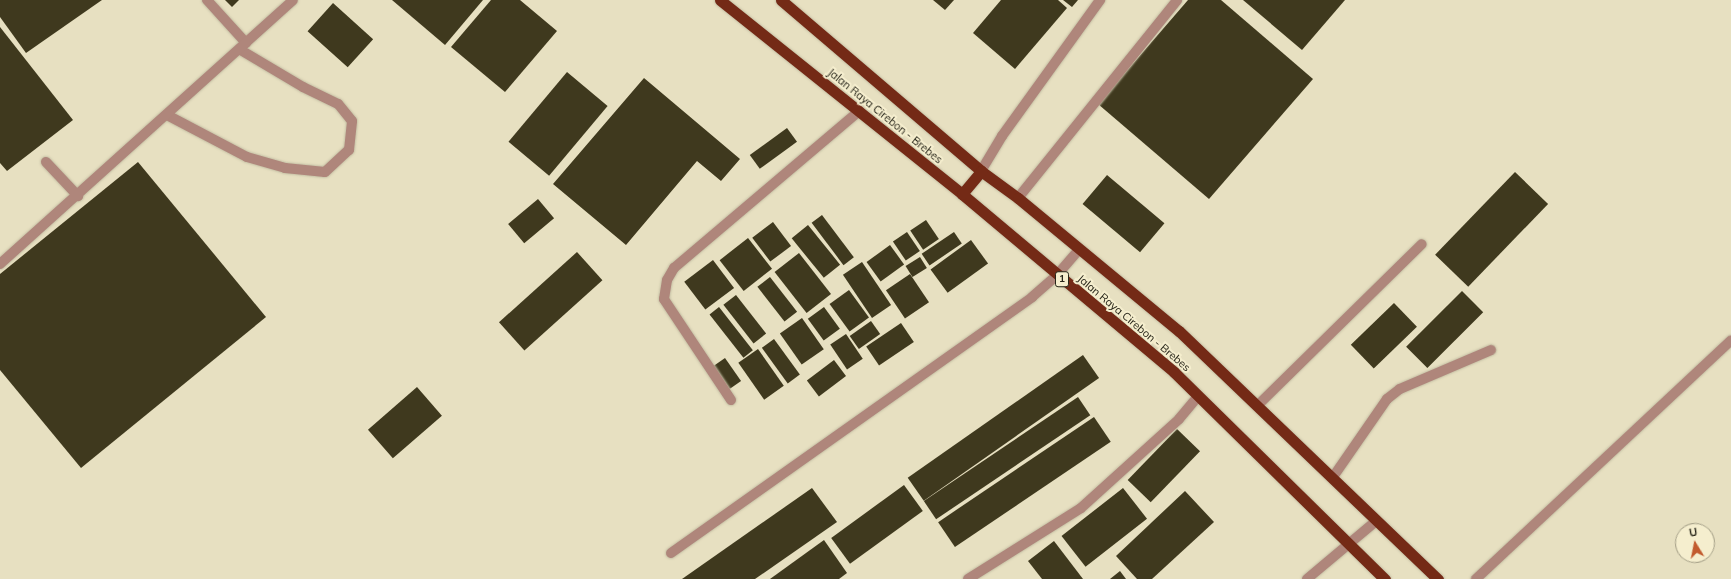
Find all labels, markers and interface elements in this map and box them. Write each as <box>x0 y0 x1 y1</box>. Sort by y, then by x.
street label: Jalan Raya Cirebon - Brebes <box>825 66 945 166</box>
road number: 1 <box>1055 271 1069 287</box>
street label: Jalan Raya Cirebon - Brebes <box>1075 272 1193 374</box>
north arrow <box>1675 523 1715 563</box>
text: U <box>1688 525 1698 540</box>

